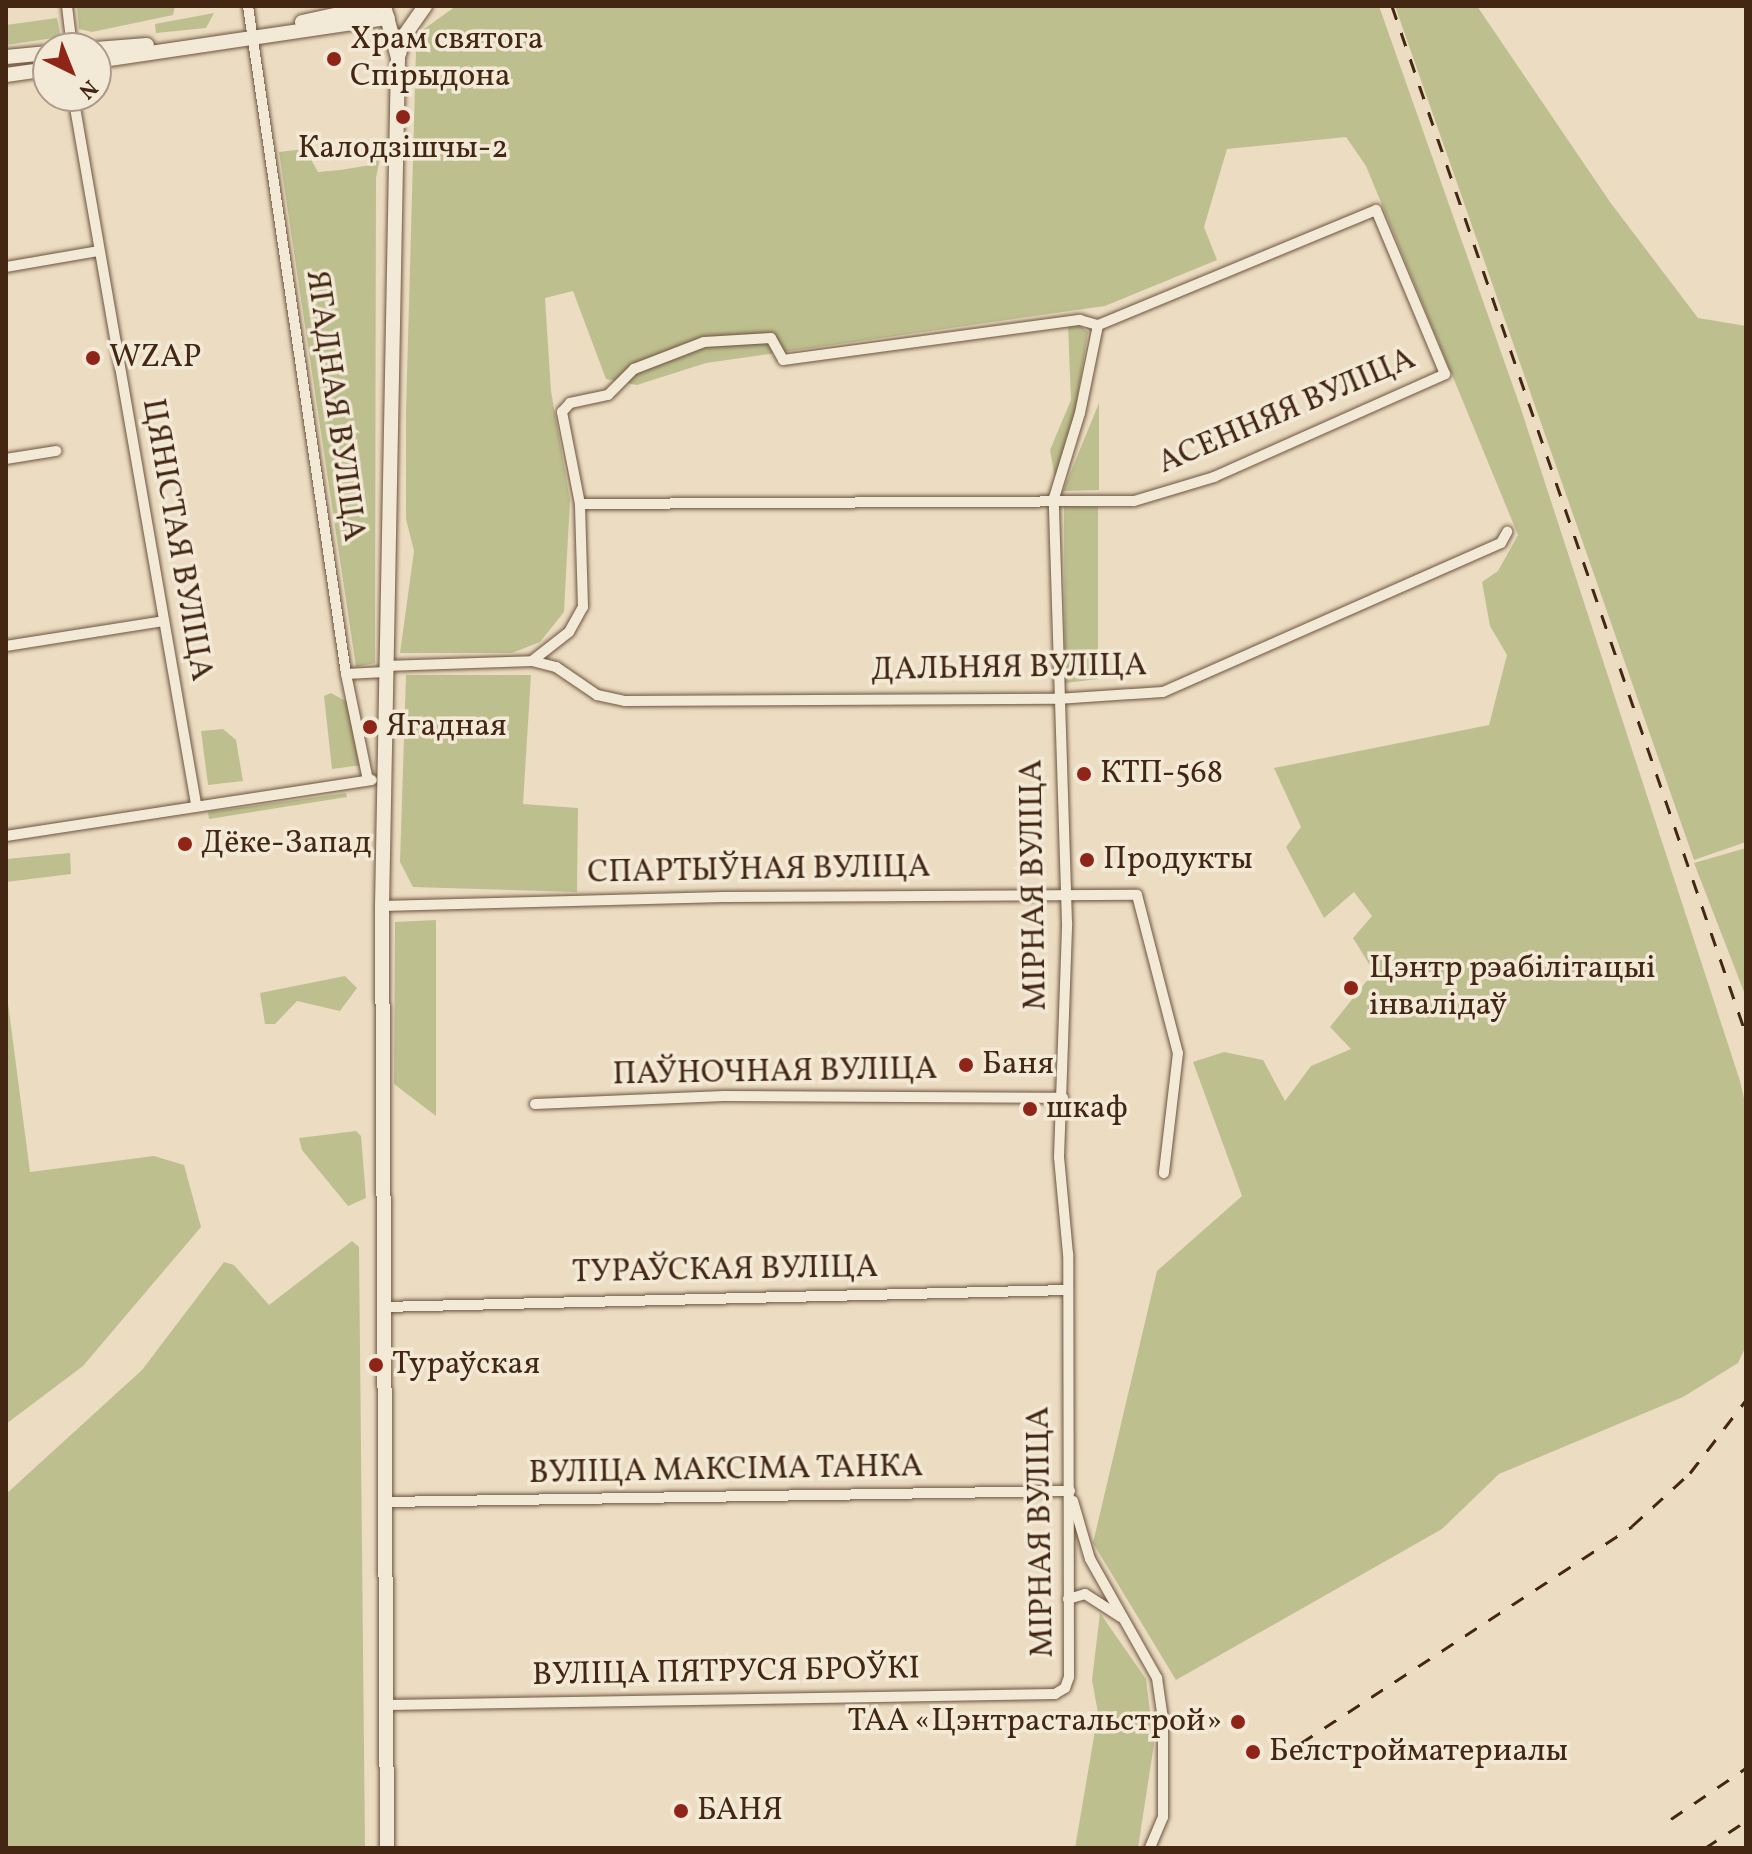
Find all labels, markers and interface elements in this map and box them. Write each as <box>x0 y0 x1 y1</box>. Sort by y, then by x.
place label: Храм святога Спірыдона <box>350 22 544 97</box>
north arrow <box>32 32 112 112</box>
marker: Храм святога Спірыдона <box>325 50 343 68</box>
text: N <box>71 72 104 105</box>
marker: Калодзішчы-2 <box>394 108 412 126</box>
place label: Калодзішчы-2 <box>298 130 508 168</box>
street label: ЯГАДНАЯ ВУЛІЦА <box>296 268 372 544</box>
place label: WZAP <box>109 339 201 377</box>
street label: АСЕННЯЯ ВУЛІЦА <box>1153 340 1421 484</box>
marker: WZAP <box>84 349 102 367</box>
street label: ЦЯНІСТАЯ ВУЛІЦА <box>132 396 220 684</box>
street label: ДАЛЬНЯЯ ВУЛІЦА <box>871 647 1147 691</box>
place label: Ягадная <box>386 708 507 746</box>
marker: Ягадная <box>361 718 379 736</box>
place label: КТП-568 <box>1100 755 1223 793</box>
street label: МІРНАЯ ВУЛІЦА <box>1014 759 1056 1011</box>
marker: КТП-568 <box>1075 765 1093 783</box>
place label: Дёке-Запад <box>201 825 371 863</box>
marker: Дёке-Запад <box>176 835 194 853</box>
place label: Продукты <box>1103 841 1253 879</box>
street label: СПАРТЫЎНАЯ ВУЛІЦА <box>587 849 931 893</box>
marker: Продукты <box>1078 851 1096 869</box>
place label: Цэнтр рэабілітацыі інвалідаў <box>1369 951 1656 1026</box>
marker: Цэнтр рэабілітацыі інвалідаў <box>1340 977 1362 999</box>
place label: Баня <box>982 1046 1054 1084</box>
street label: ПАЎНОЧНАЯ ВУЛІЦА <box>612 1051 938 1095</box>
marker: Баня <box>957 1056 975 1074</box>
place label: шкаф <box>1046 1090 1128 1128</box>
marker: шкаф <box>1021 1100 1039 1118</box>
street label: ТУРАЎСКАЯ ВУЛІЦА <box>572 1249 878 1293</box>
place label: Тураўская <box>392 1346 540 1384</box>
marker: Тураўская <box>367 1356 385 1374</box>
street label: МІРНАЯ ВУЛІЦА <box>1021 1406 1063 1658</box>
street label: ВУЛІЦА МАКСІМА ТАНКА <box>528 1448 924 1494</box>
street label: ВУЛІЦА ПЯТРУСЯ БРОЎКІ <box>532 1650 920 1696</box>
place label: ТАА «Цэнтрастальстрой» <box>847 1703 1222 1741</box>
marker: ТАА «Цэнтрастальстрой» <box>1229 1713 1247 1731</box>
place label: Белстройматериалы <box>1269 1733 1568 1771</box>
marker: Белстройматериалы <box>1244 1743 1262 1761</box>
place label: БАНЯ <box>697 1792 783 1830</box>
marker: БАНЯ <box>672 1802 690 1820</box>

